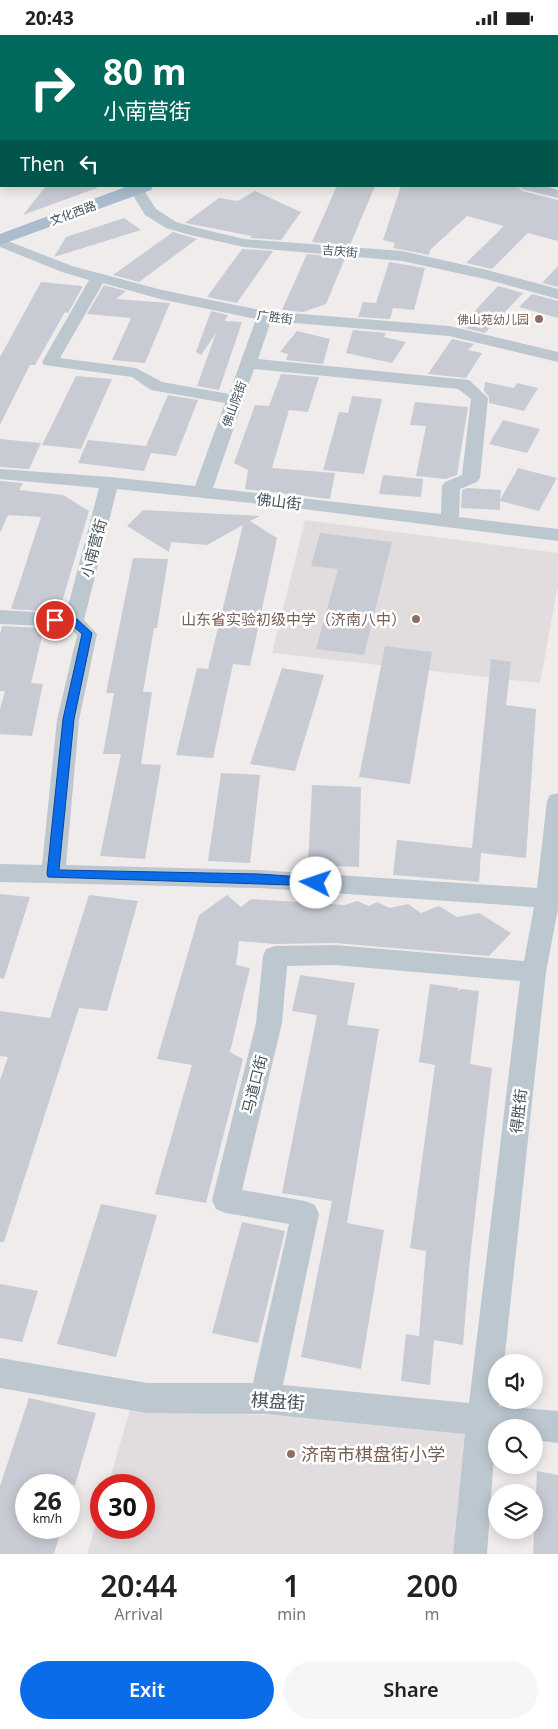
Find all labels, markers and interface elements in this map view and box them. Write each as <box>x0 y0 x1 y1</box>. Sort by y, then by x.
text: 20:43 <box>25 5 74 31</box>
text: 80 m <box>103 48 186 95</box>
icon: right <box>20 55 85 120</box>
text: 小南营街 <box>103 95 191 125</box>
icon: left <box>75 150 103 178</box>
text: Then <box>20 151 65 177</box>
street label: 文化西路 <box>48 197 98 229</box>
street label: 吉庆街 <box>321 241 359 261</box>
street label: 广胜街 <box>256 306 294 328</box>
place label: 佛山苑幼儿园 <box>457 311 529 328</box>
marker: 佛山苑幼儿园 <box>533 313 545 325</box>
street label: 佛山院街 <box>218 379 250 429</box>
street label: 佛山街 <box>255 488 303 514</box>
street label: 小南营街 <box>76 516 110 580</box>
pin <box>34 599 76 641</box>
icon: arrive <box>41 606 69 634</box>
place label: 山东省实验初级中学（济南八中） <box>181 609 406 629</box>
marker: 山东省实验初级中学（济南八中） <box>410 613 422 625</box>
position arrow <box>289 856 341 908</box>
street label: 马道口街 <box>237 1052 271 1116</box>
street label: 得胜街 <box>505 1087 531 1135</box>
map controls <box>488 1354 543 1539</box>
button: sound <box>488 1354 543 1409</box>
street label: 棋盘街 <box>250 1387 306 1415</box>
button: search <box>488 1419 543 1474</box>
place label: 济南市棋盘街小学 <box>301 1442 445 1466</box>
marker: 济南市棋盘街小学 <box>285 1448 297 1460</box>
speed limit sign: 30 <box>90 1474 155 1539</box>
text: 26 <box>33 1483 62 1517</box>
button: layers <box>488 1484 543 1539</box>
text: km/h <box>33 1510 62 1527</box>
text: 20:44 <box>100 1565 177 1606</box>
text: 1 <box>283 1565 300 1606</box>
text: 200 <box>406 1565 458 1606</box>
text: Arrival <box>114 1603 163 1625</box>
text: min <box>277 1603 306 1625</box>
text: m <box>425 1603 440 1625</box>
button: Exit <box>20 1661 274 1719</box>
button: Share <box>284 1661 538 1719</box>

